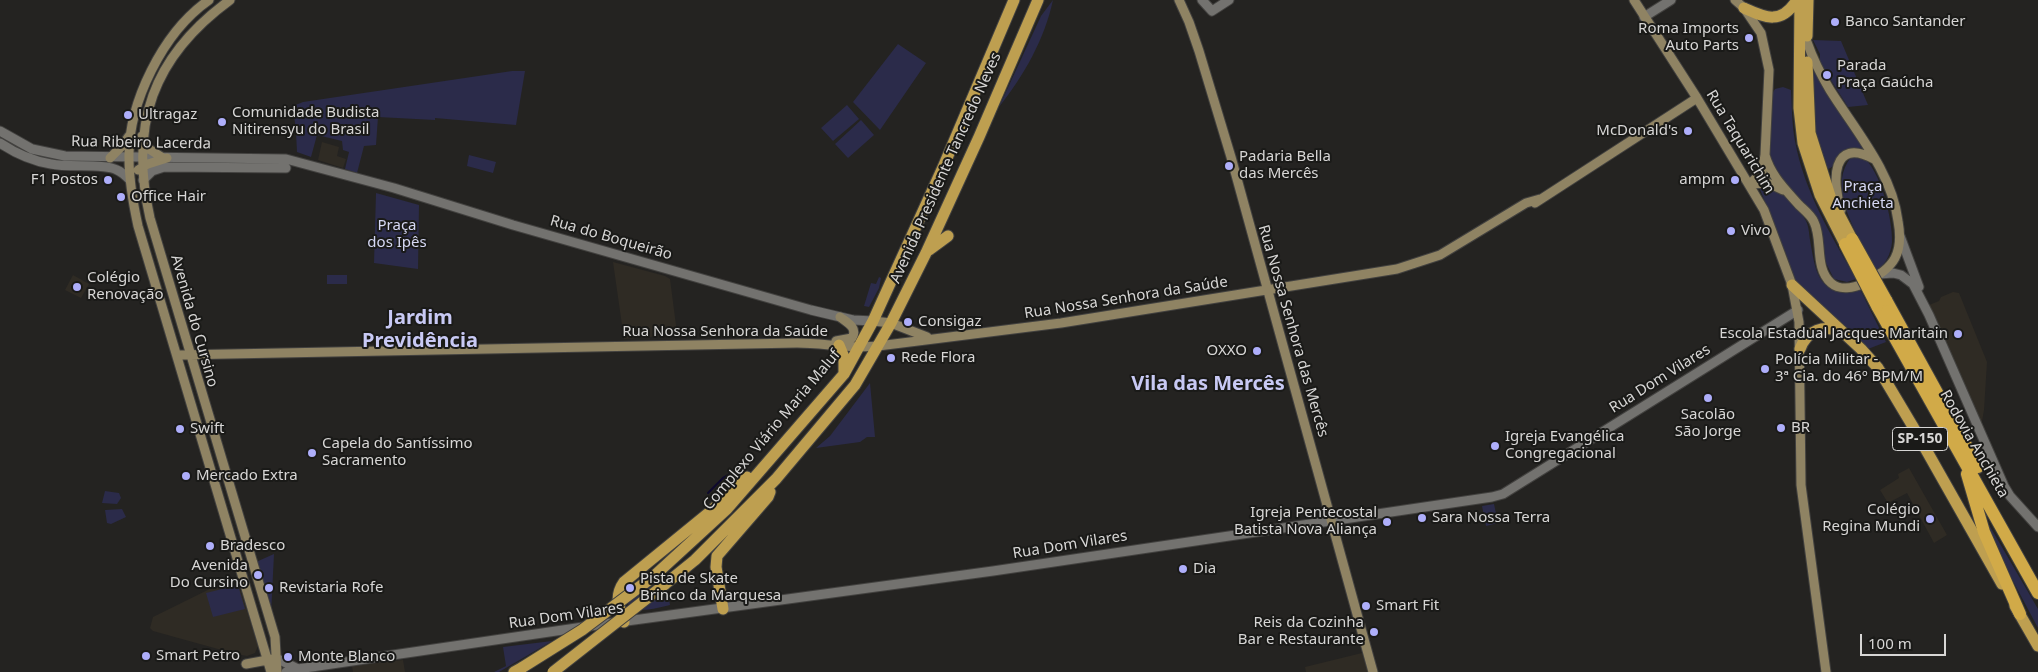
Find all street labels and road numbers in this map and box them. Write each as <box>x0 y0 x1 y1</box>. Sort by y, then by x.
street label: Avenida Presidente Tancredo Neves <box>887 50 1005 286</box>
street label: Rua Taquarichim <box>1702 87 1778 197</box>
street label: Rua Ribeiro Lacerda <box>71 133 211 153</box>
street label: Rua do Boqueirão <box>548 212 674 264</box>
street label: Rua Nossa Senhora das Mercês <box>1254 223 1332 439</box>
street label: Avenida do Cursino <box>166 253 222 389</box>
street label: Rua Nossa Senhora da Saúde <box>1023 273 1229 323</box>
street label: Rua Nossa Senhora da Saúde <box>622 323 828 341</box>
street label: Rua Dom Vilares <box>1606 341 1714 417</box>
street label: Complexo Viário Maria Maluf <box>700 346 844 514</box>
street label: Rodovia Anchieta <box>1936 387 2012 501</box>
road number: SP-150 <box>1892 428 1948 450</box>
street label: Rua Dom Vilares <box>1012 527 1128 563</box>
street label: Rua Dom Vilares <box>508 599 624 633</box>

